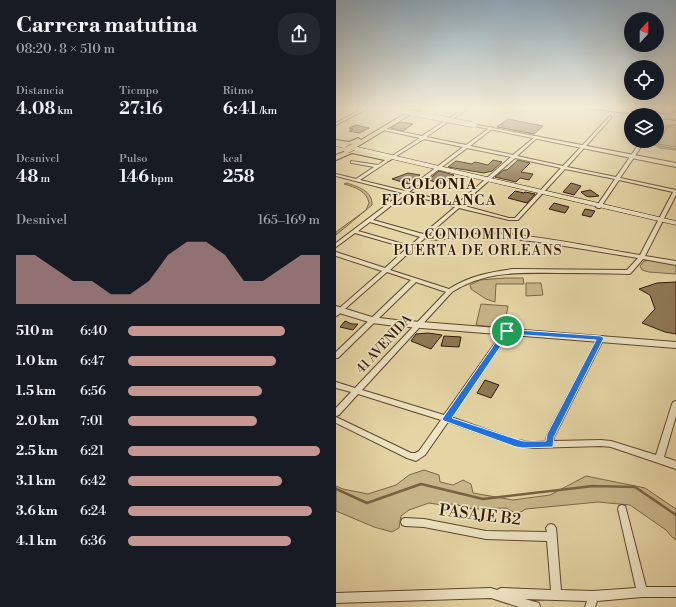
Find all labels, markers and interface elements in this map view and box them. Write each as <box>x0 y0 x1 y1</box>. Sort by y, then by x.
text: Carrera matutina <box>16 12 198 39</box>
north arrow <box>624 12 664 52</box>
map controls <box>624 12 664 148</box>
button: share <box>278 13 320 55</box>
text: 08:20 · 8 × 510 m <box>16 41 115 57</box>
button: locate <box>624 60 664 100</box>
text: Distancia <box>16 84 64 98</box>
text: Tiempo <box>119 84 158 98</box>
text: Ritmo <box>223 84 253 98</box>
text: 4.08 <box>16 98 55 120</box>
text: 27:16 <box>119 98 163 120</box>
text: 6:41 <box>223 98 257 120</box>
text: km <box>55 104 73 118</box>
text: /km <box>257 104 277 118</box>
button: layers <box>624 108 664 148</box>
text: Desnivel <box>16 152 59 166</box>
text: Pulso <box>119 152 147 166</box>
text: kcal <box>223 152 243 166</box>
text: 48 <box>16 166 38 188</box>
text: 146 <box>119 166 149 188</box>
text: 258 <box>223 166 255 188</box>
text: m <box>38 172 50 186</box>
text: bpm <box>149 172 173 186</box>
district label: COLONIA FLOR BLANCA <box>381 176 497 210</box>
text: Desnivel <box>16 212 67 228</box>
text: 165–169 m <box>258 212 320 228</box>
district label: CONDOMINIO PUERTA DE ORLEANS <box>393 226 563 260</box>
street label: 41 AVENIDA <box>353 310 416 377</box>
pin <box>490 314 524 348</box>
icon: arrive <box>496 320 518 342</box>
text: 510 m <box>16 323 53 339</box>
text: 6:40 <box>80 323 107 339</box>
text: 1.0 km <box>16 353 57 369</box>
text: 6:47 <box>80 353 105 369</box>
text: 1.5 km <box>16 383 56 399</box>
text: 6:56 <box>80 383 106 399</box>
text: 2.0 km <box>16 413 59 429</box>
text: 7:01 <box>80 413 103 429</box>
text: 2.5 km <box>16 443 58 459</box>
text: 6:21 <box>80 443 104 459</box>
text: 3.1 km <box>16 473 56 489</box>
text: 6:42 <box>80 473 106 489</box>
street label: PASAJE B2 <box>438 500 522 530</box>
text: 3.6 km <box>16 503 58 519</box>
text: 6:24 <box>80 503 106 519</box>
text: 4.1 km <box>16 533 57 549</box>
text: 6:36 <box>80 533 106 549</box>

